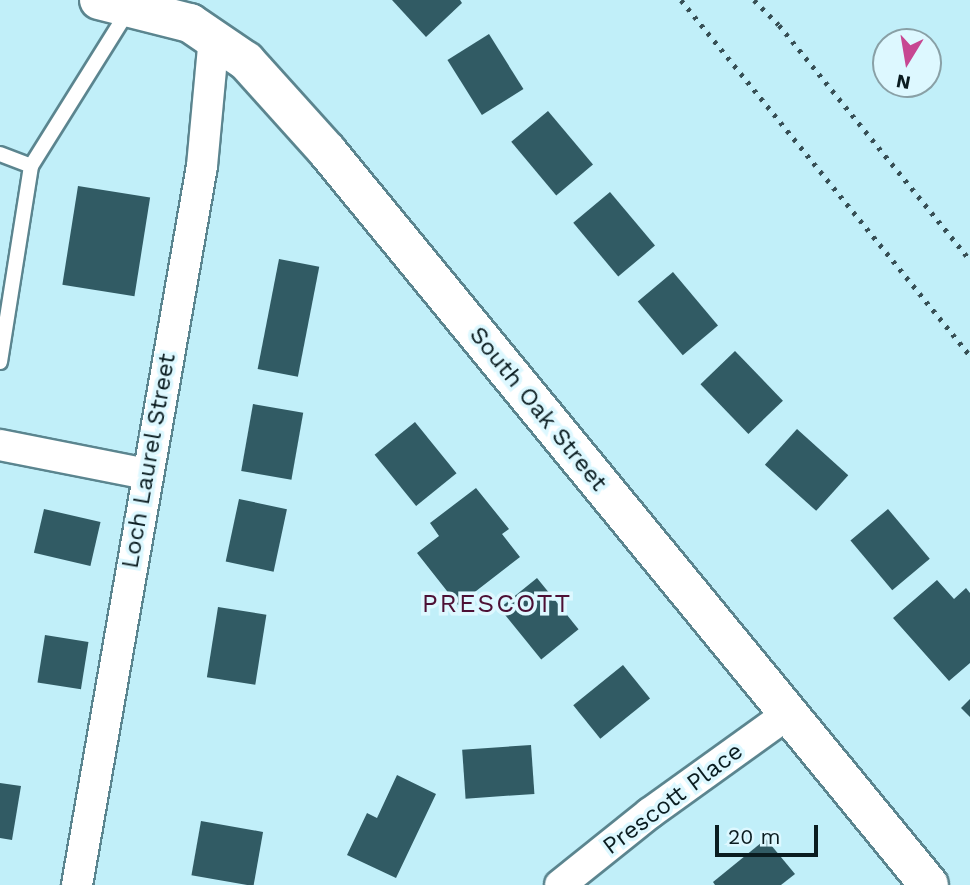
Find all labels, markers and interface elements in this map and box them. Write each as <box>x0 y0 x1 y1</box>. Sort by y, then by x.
north arrow <box>872 28 942 98</box>
text: N <box>894 70 912 95</box>
street label: South Oak Street <box>463 321 613 497</box>
street label: Loch Laurel Street <box>116 351 182 571</box>
district label: PRESCOTT <box>423 588 571 620</box>
street label: Prescott Place <box>597 737 749 861</box>
scale bar <box>718 812 821 856</box>
text: 20 m <box>728 824 780 849</box>

